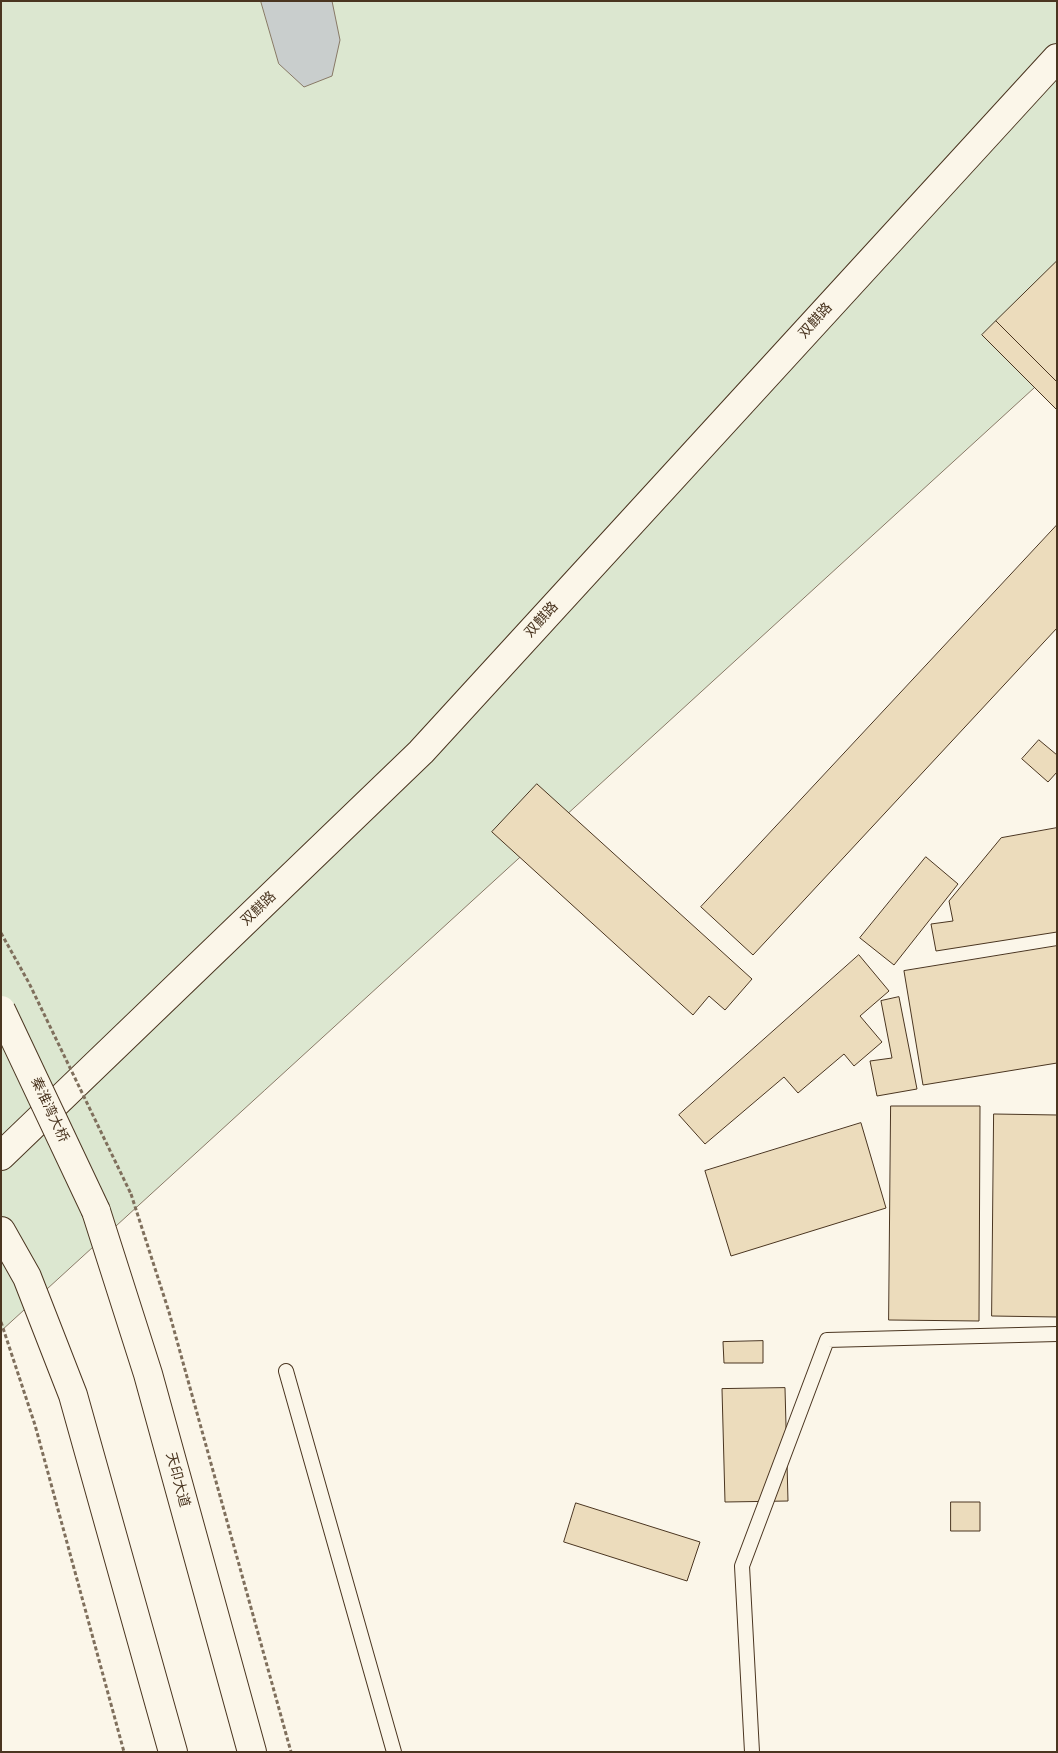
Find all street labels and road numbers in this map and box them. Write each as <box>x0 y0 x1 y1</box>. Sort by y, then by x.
street label: 双麒路 <box>796 300 836 342</box>
street label: 双麒路 <box>522 599 562 641</box>
street label: 双麒路 <box>238 888 280 930</box>
street label: 秦淮湾大桥 <box>27 1075 71 1145</box>
street label: 天印大道 <box>162 1451 192 1509</box>

